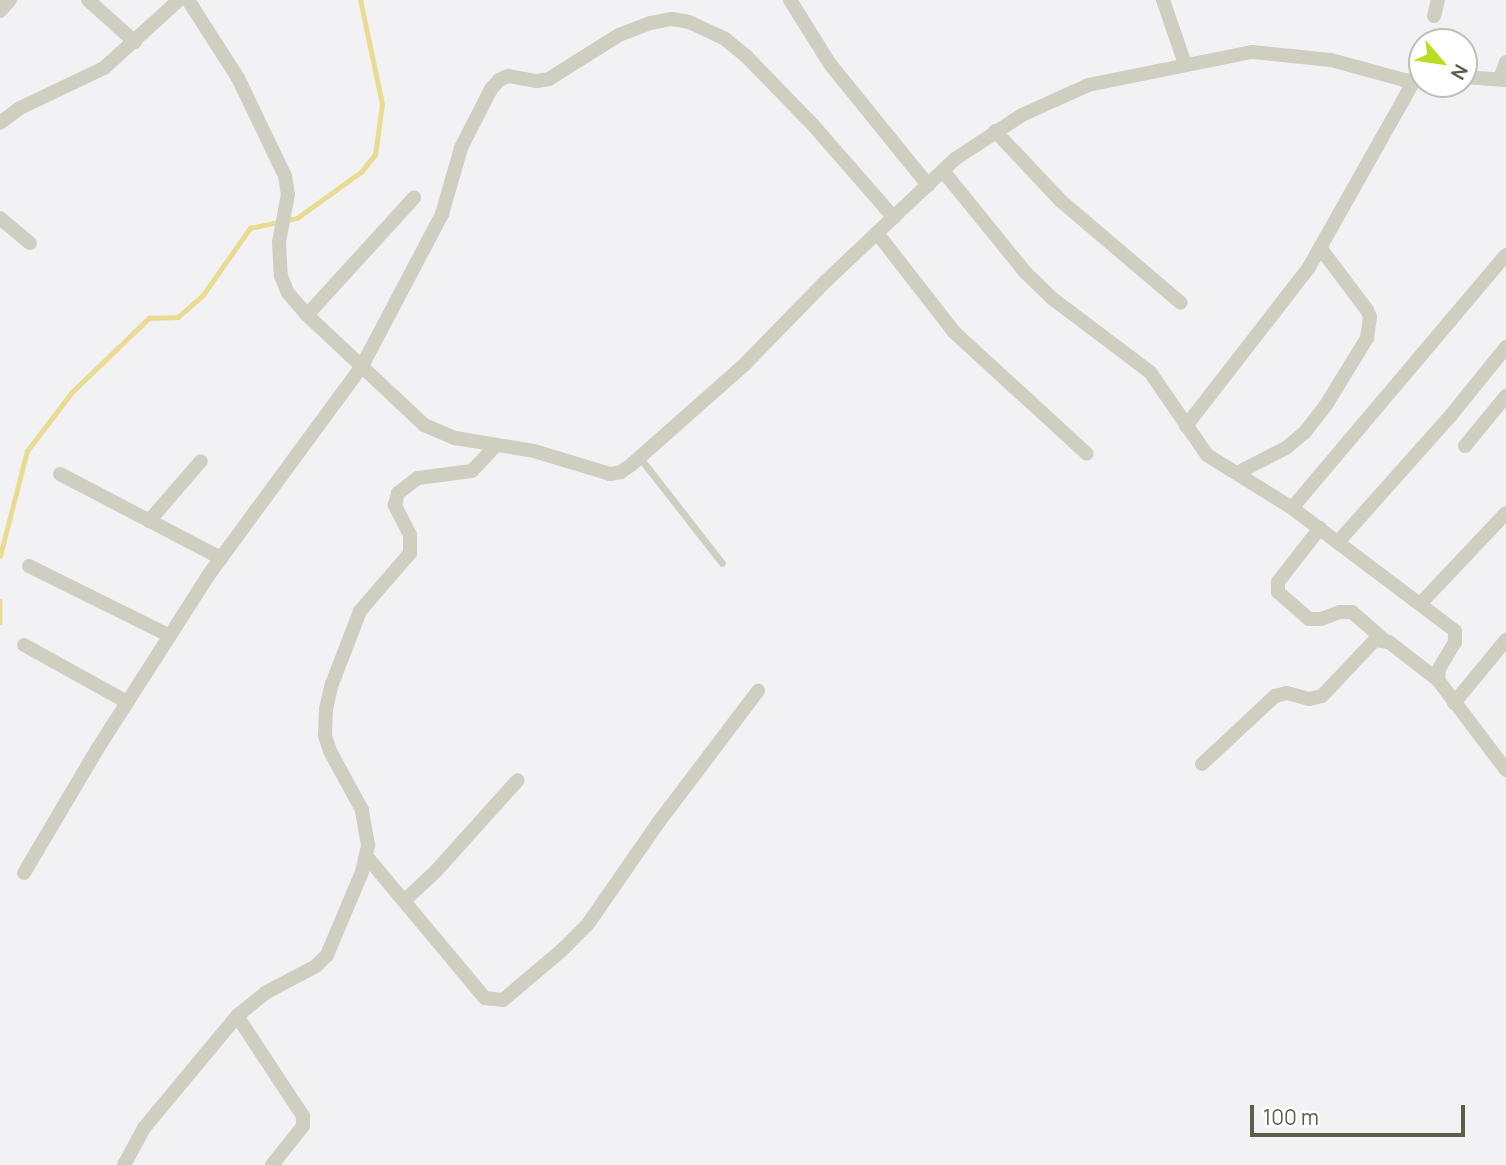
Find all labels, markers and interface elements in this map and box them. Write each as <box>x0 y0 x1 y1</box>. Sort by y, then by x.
north arrow <box>1408 28 1478 98</box>
text: N <box>1445 60 1474 84</box>
scale bar <box>1254 1092 1469 1136</box>
text: 100 m <box>1263 1103 1319 1131</box>

